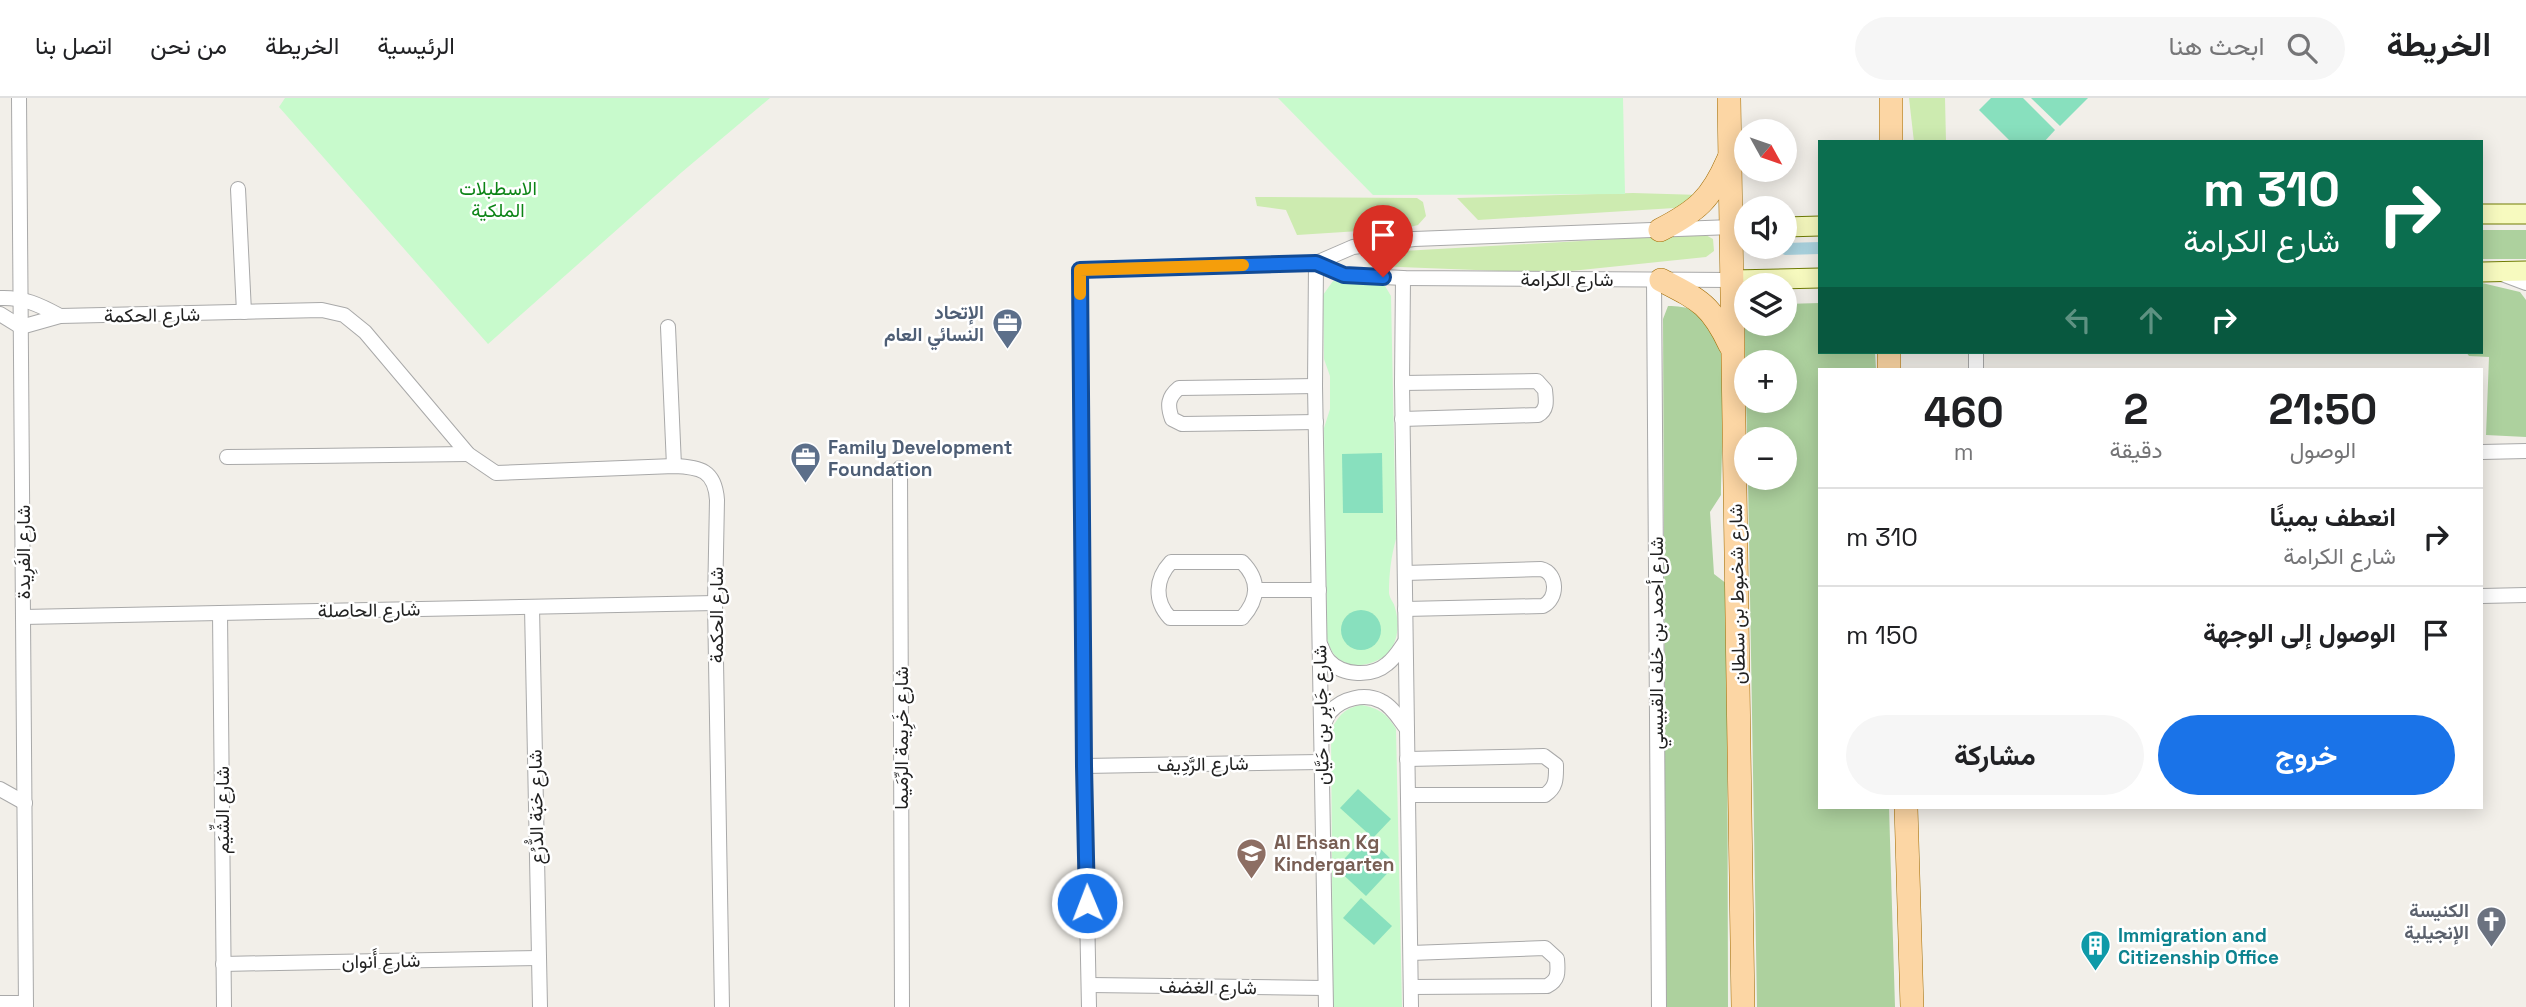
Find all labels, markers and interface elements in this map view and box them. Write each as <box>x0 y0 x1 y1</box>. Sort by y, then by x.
search box <box>1855 17 2345 80</box>
text: الخريطة <box>2387 24 2491 66</box>
text: ابحث هنا <box>2169 29 2265 63</box>
icon: search <box>2283 29 2321 67</box>
text: اتصل بنا <box>35 30 112 61</box>
text: من نحن <box>150 30 227 61</box>
text: الخريطة <box>265 30 339 61</box>
text: الرئيسية <box>377 30 455 61</box>
north arrow <box>1734 119 1797 182</box>
map controls <box>1734 119 1797 490</box>
text: 310 m <box>2203 158 2340 220</box>
icon: right <box>2364 168 2455 259</box>
park label: الاسطبلات الملكية <box>459 176 537 223</box>
button: sound <box>1734 196 1797 259</box>
pin <box>1353 205 1413 277</box>
icon: arrive <box>1364 216 1402 254</box>
text: شارع الكرامة <box>2183 221 2340 261</box>
street label: شارع الكرامة <box>1520 267 1614 292</box>
button: layers <box>1734 273 1797 336</box>
place label: الإتحاد النسائي العام <box>884 300 984 351</box>
icon: left <box>2059 301 2097 339</box>
icon: ahead <box>2132 301 2170 339</box>
icon: right <box>2205 301 2243 339</box>
street label: شارع الحكمة <box>104 302 200 328</box>
office icon: الإتحاد النسائي العام <box>990 306 1024 350</box>
button: + <box>1734 350 1797 413</box>
text: 2 <box>2124 383 2148 436</box>
text: 21:50 <box>2268 383 2377 436</box>
text: 460 <box>1924 386 2004 439</box>
button: − <box>1734 427 1797 490</box>
place label: Family Development Foundation <box>828 435 1012 482</box>
text: دقيقة <box>2109 435 2163 465</box>
text: الوصول <box>2290 435 2356 465</box>
text: m <box>1954 437 1974 467</box>
office icon: Family Development Foundation <box>788 441 822 485</box>
text: انعطف يمينًا <box>2270 500 2396 534</box>
street label: شارع شخبوط بن سلطان <box>1723 503 1751 685</box>
street label: شارع الفَرِيدة <box>11 505 38 599</box>
icon: right <box>2417 518 2455 556</box>
text: 310 m <box>1846 520 1918 554</box>
street label: شارع أحمد بن خلف القبيسي <box>1644 537 1672 749</box>
text: شارع الكرامة <box>2283 541 2396 571</box>
street label: شارع الحكمة <box>704 567 729 663</box>
street label: شارع الحاصلة <box>317 597 421 623</box>
text: الوصول إلى الوجهة <box>2203 616 2396 650</box>
icon: arrive <box>2417 616 2455 654</box>
text: 150 m <box>1846 618 1918 652</box>
street label: شارع جَابِر بن حَيَّان <box>1307 645 1337 785</box>
street label: شارع خَرِيمة الرِّمَيما <box>889 666 916 810</box>
button: مشاركة <box>1846 715 2144 795</box>
button: خروج <box>2158 715 2455 795</box>
street label: شارع خبَة الدُّرُع <box>522 749 550 865</box>
street label: شارع الرَّدِيف <box>1157 751 1249 777</box>
street label: شارع الشِّيَم <box>208 766 235 854</box>
place label: Al Ehsan Kg Kindergarten <box>1274 830 1395 877</box>
school or university icon: Al Ehsan Kg Kindergarten <box>1234 836 1268 880</box>
position arrow <box>1050 866 1124 940</box>
place label: الكنيسة الإنجيلية <box>2404 898 2469 945</box>
church icon: الكنيسة الإنجيلية <box>2475 904 2509 948</box>
place label: Immigration and Citizenship Office <box>2118 923 2279 970</box>
building icon: Immigration and Citizenship Office <box>2078 929 2112 973</box>
street label: شارع أَنوان <box>341 946 421 974</box>
street label: شارع الغضف <box>1159 974 1257 1000</box>

